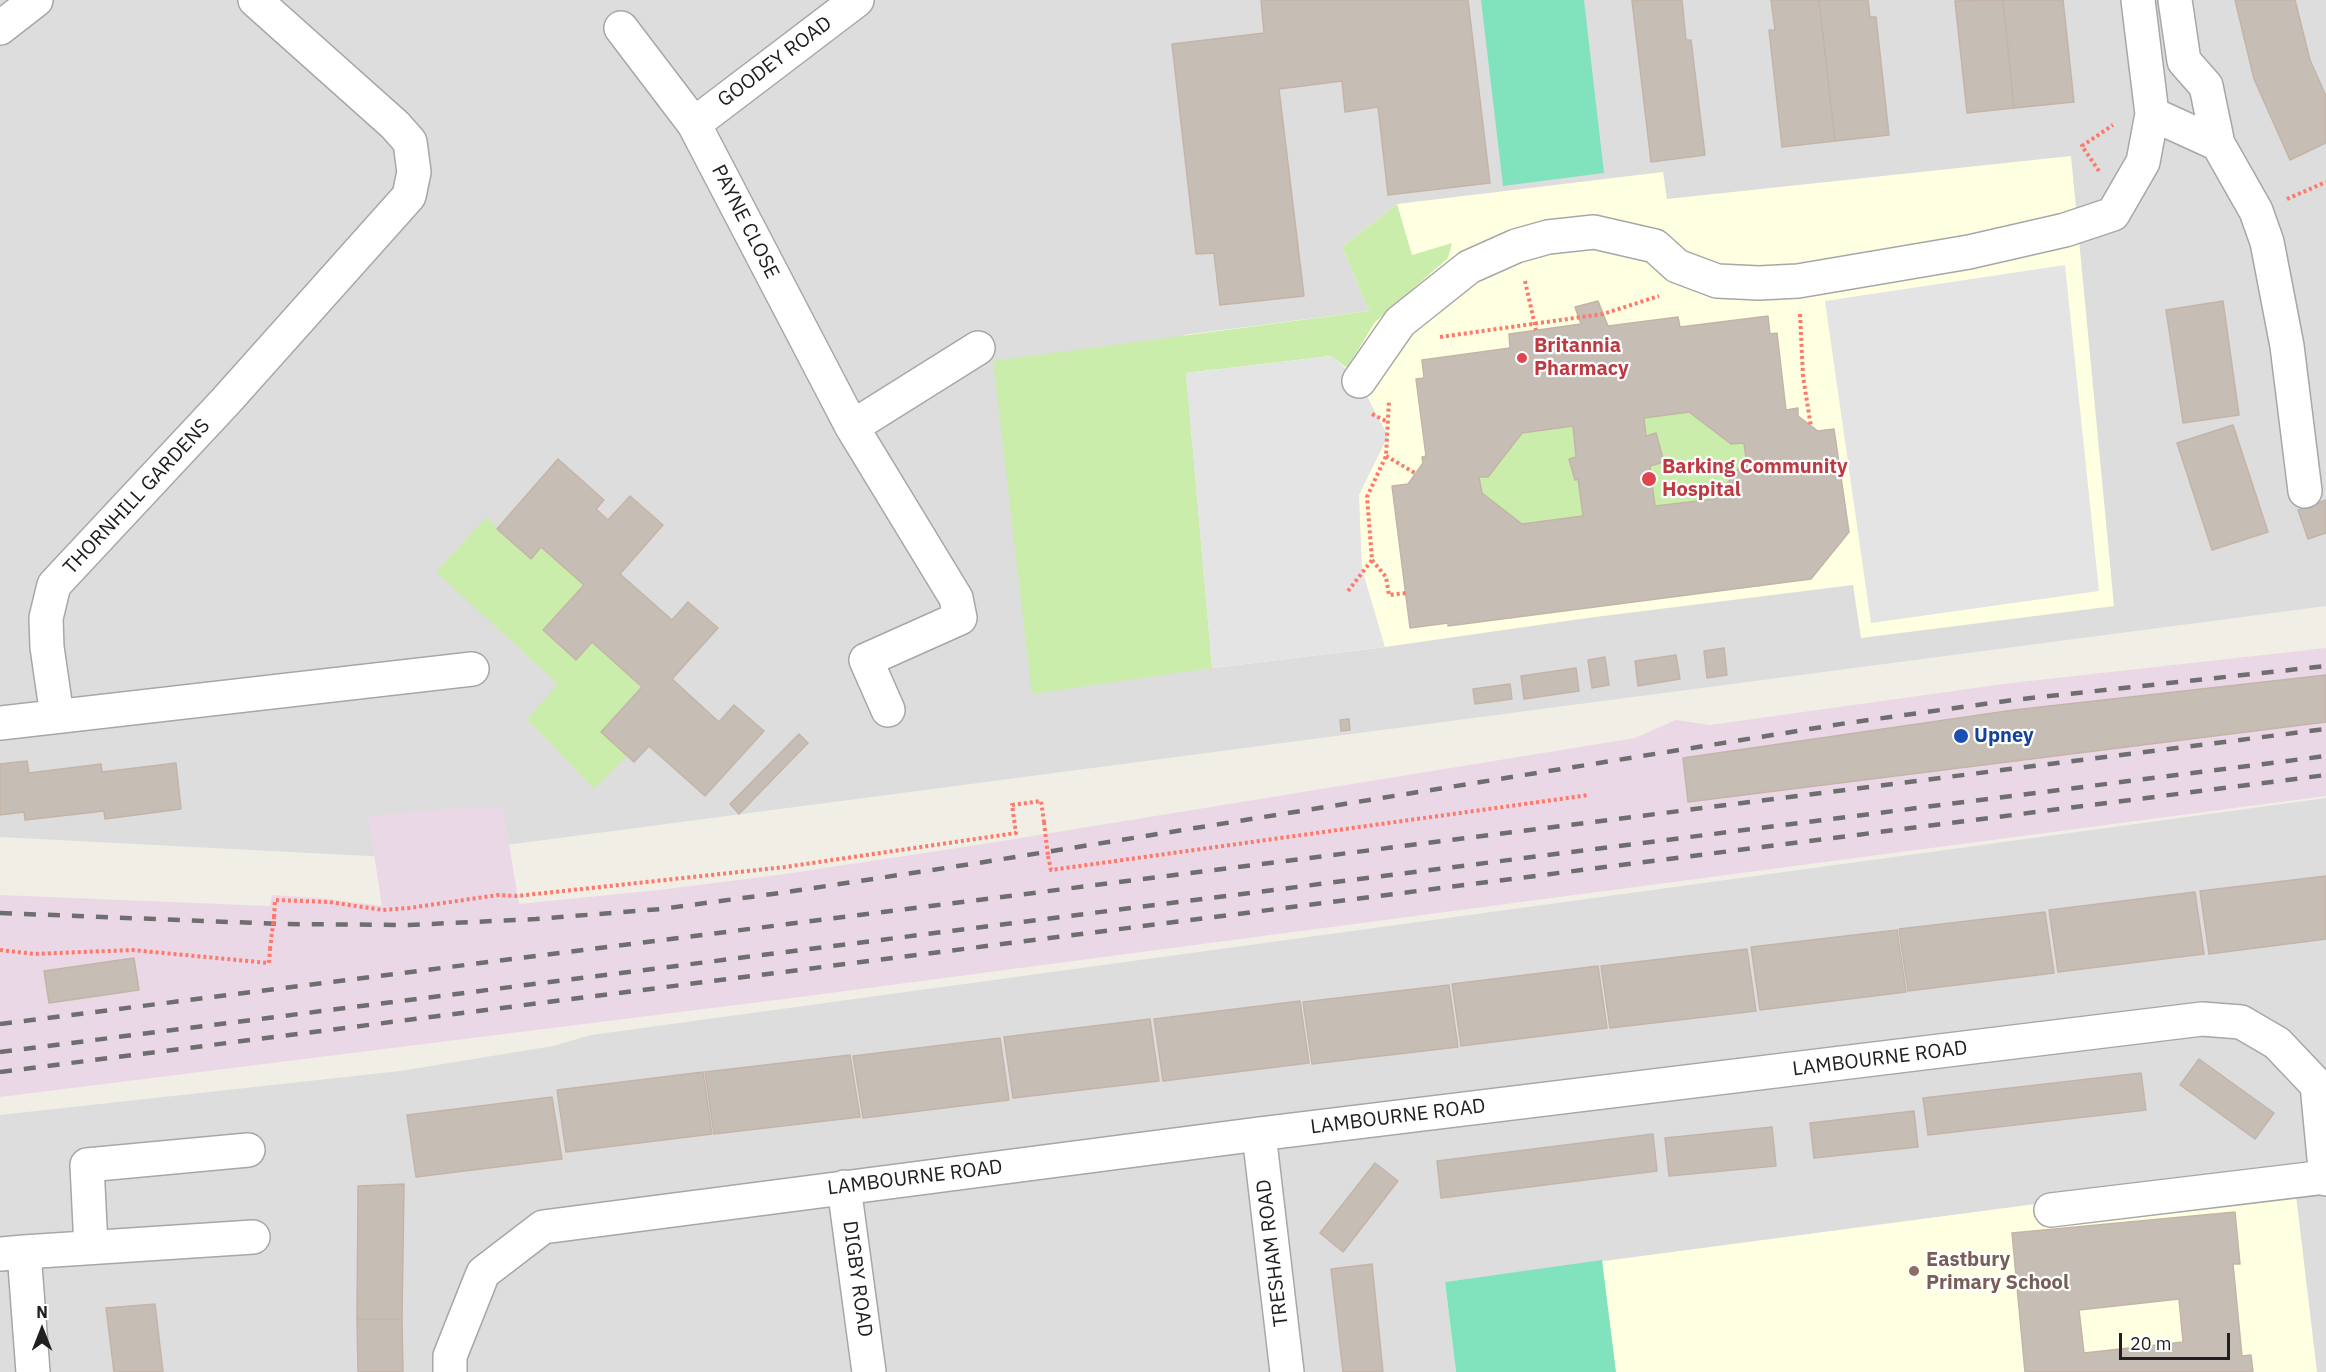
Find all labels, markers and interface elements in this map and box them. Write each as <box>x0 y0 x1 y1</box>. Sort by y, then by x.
street label: GOODEY ROAD <box>713 11 837 113</box>
street label: PAYNE CLOSE <box>706 161 784 283</box>
place label: Britannia Pharmacy <box>1534 334 1629 381</box>
marker: Britannia Pharmacy <box>1515 351 1529 365</box>
street label: THORNHILL GARDENS <box>59 414 215 580</box>
place label: Barking Community Hospital <box>1662 455 1848 502</box>
marker: Barking Community Hospital <box>1640 470 1658 488</box>
place label: Upney <box>1974 724 2034 748</box>
marker: Upney <box>1952 727 1970 745</box>
street label: LAMBOURNE ROAD <box>1791 1036 1969 1082</box>
street label: LAMBOURNE ROAD <box>1309 1094 1487 1140</box>
street label: LAMBOURNE ROAD <box>826 1155 1004 1201</box>
street label: TRESHAM ROAD <box>1252 1178 1294 1328</box>
street label: DIGBY ROAD <box>837 1219 877 1339</box>
place label: Eastbury Primary School <box>1926 1248 2069 1295</box>
marker: Eastbury Primary School <box>1907 1264 1921 1278</box>
north arrow <box>12 1300 72 1360</box>
text: N <box>36 1302 48 1322</box>
scale bar <box>2122 1321 2233 1359</box>
text: 20 m <box>2130 1332 2172 1355</box>

